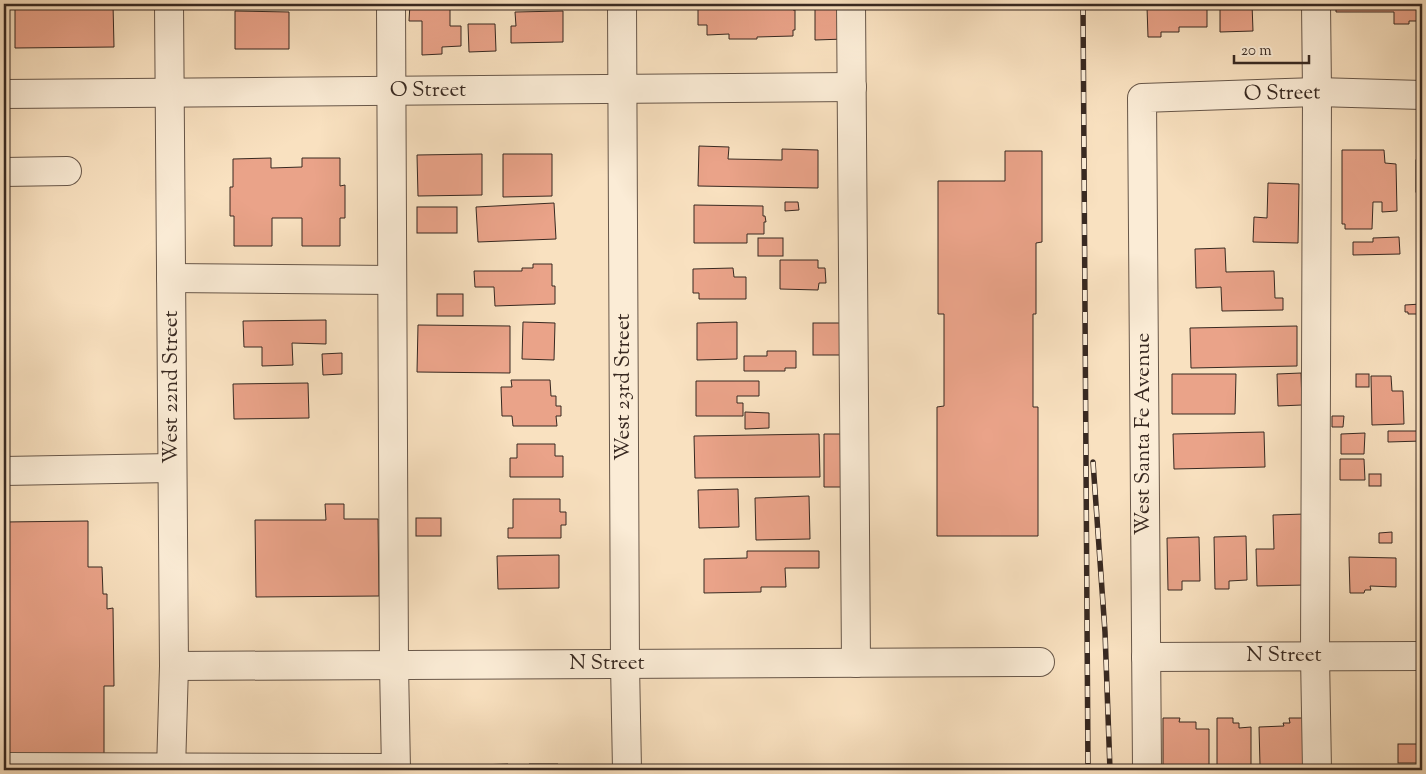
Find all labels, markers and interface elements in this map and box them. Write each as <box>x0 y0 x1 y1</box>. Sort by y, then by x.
scale bar <box>1234 32 1308 64</box>
text: 20 m <box>1241 41 1272 62</box>
street label: O Street <box>390 76 466 106</box>
street label: O Street <box>1243 78 1321 110</box>
street label: West 22nd Street <box>157 310 187 464</box>
street label: West 23rd Street <box>609 313 639 461</box>
street label: West Santa Fe Avenue <box>1129 333 1159 535</box>
street label: N Street <box>1246 641 1322 671</box>
street label: N Street <box>569 649 645 679</box>

